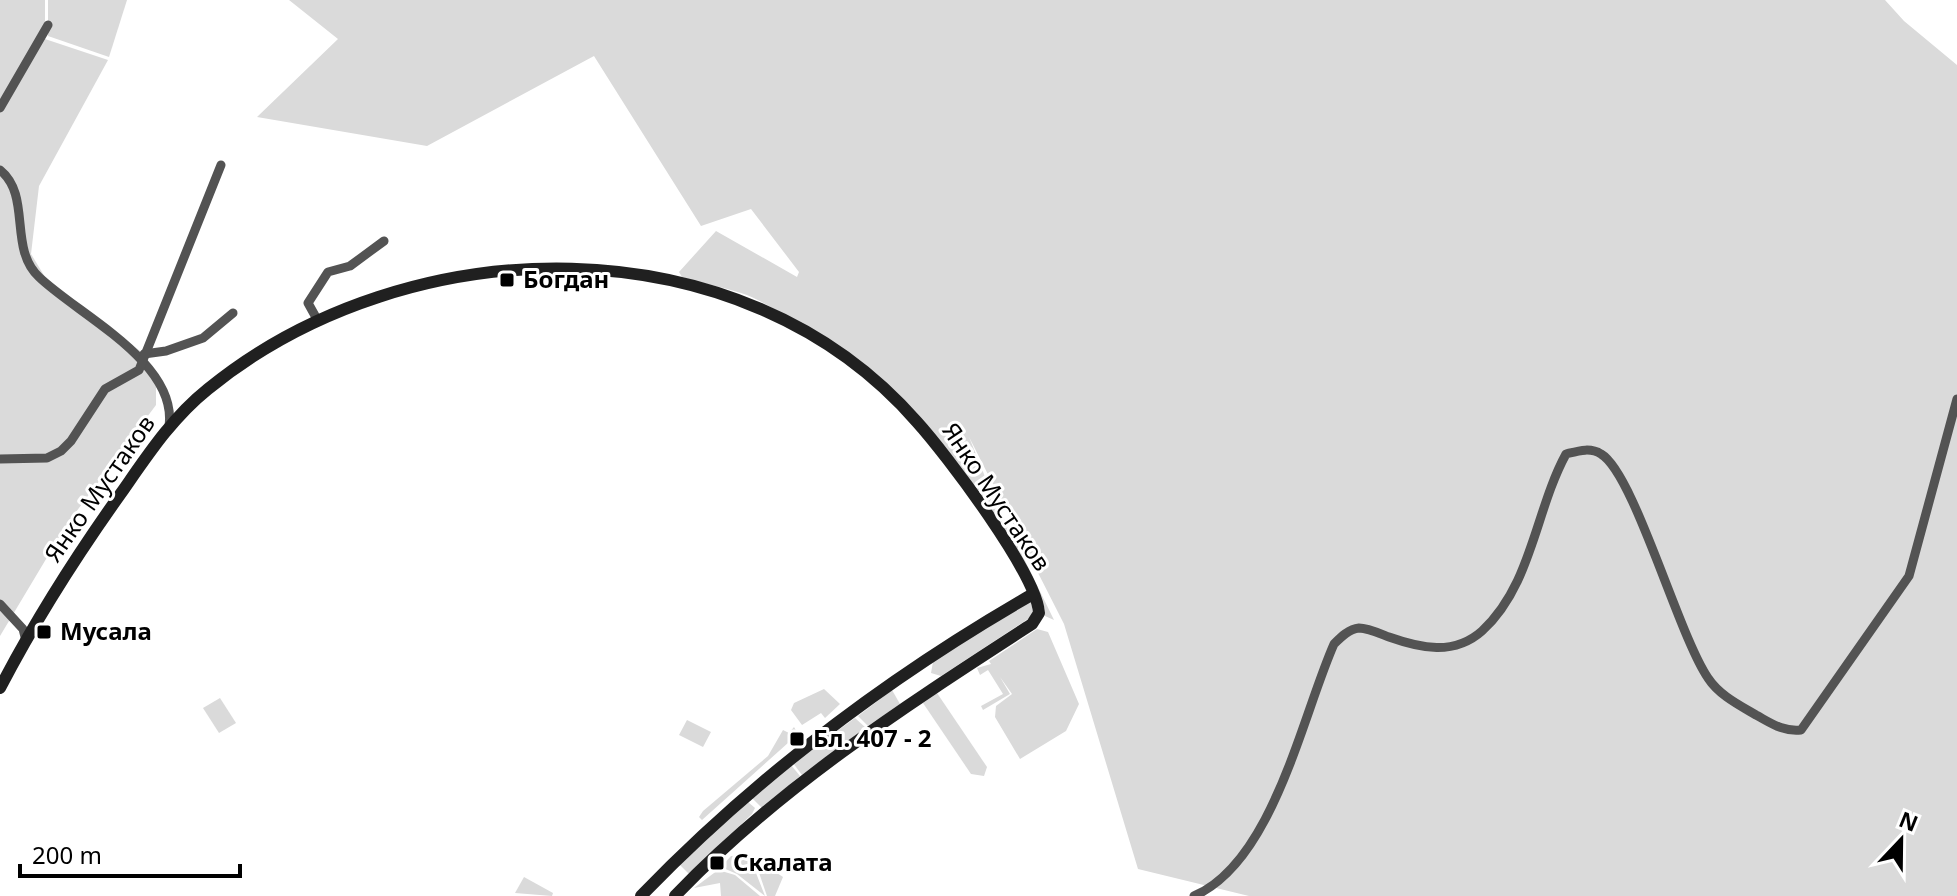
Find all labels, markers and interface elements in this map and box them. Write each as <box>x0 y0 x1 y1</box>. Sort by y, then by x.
place label: Богдан <box>523 262 609 295</box>
marker: Богдан <box>498 271 516 289</box>
street label: Янко Мустаков <box>36 408 162 568</box>
street label: Янко Мустаков <box>935 415 1059 577</box>
place label: Мусала <box>60 614 152 647</box>
marker: Мусала <box>35 623 53 641</box>
place label: Бл. 407 - 2 <box>813 721 932 754</box>
marker: Бл. 407 - 2 <box>788 730 806 748</box>
north arrow <box>1861 800 1941 880</box>
text: N <box>1895 803 1923 838</box>
scale bar <box>20 828 240 878</box>
text: 200 m <box>32 838 102 871</box>
place label: Скалата <box>733 845 833 878</box>
marker: Скалата <box>708 854 726 872</box>

